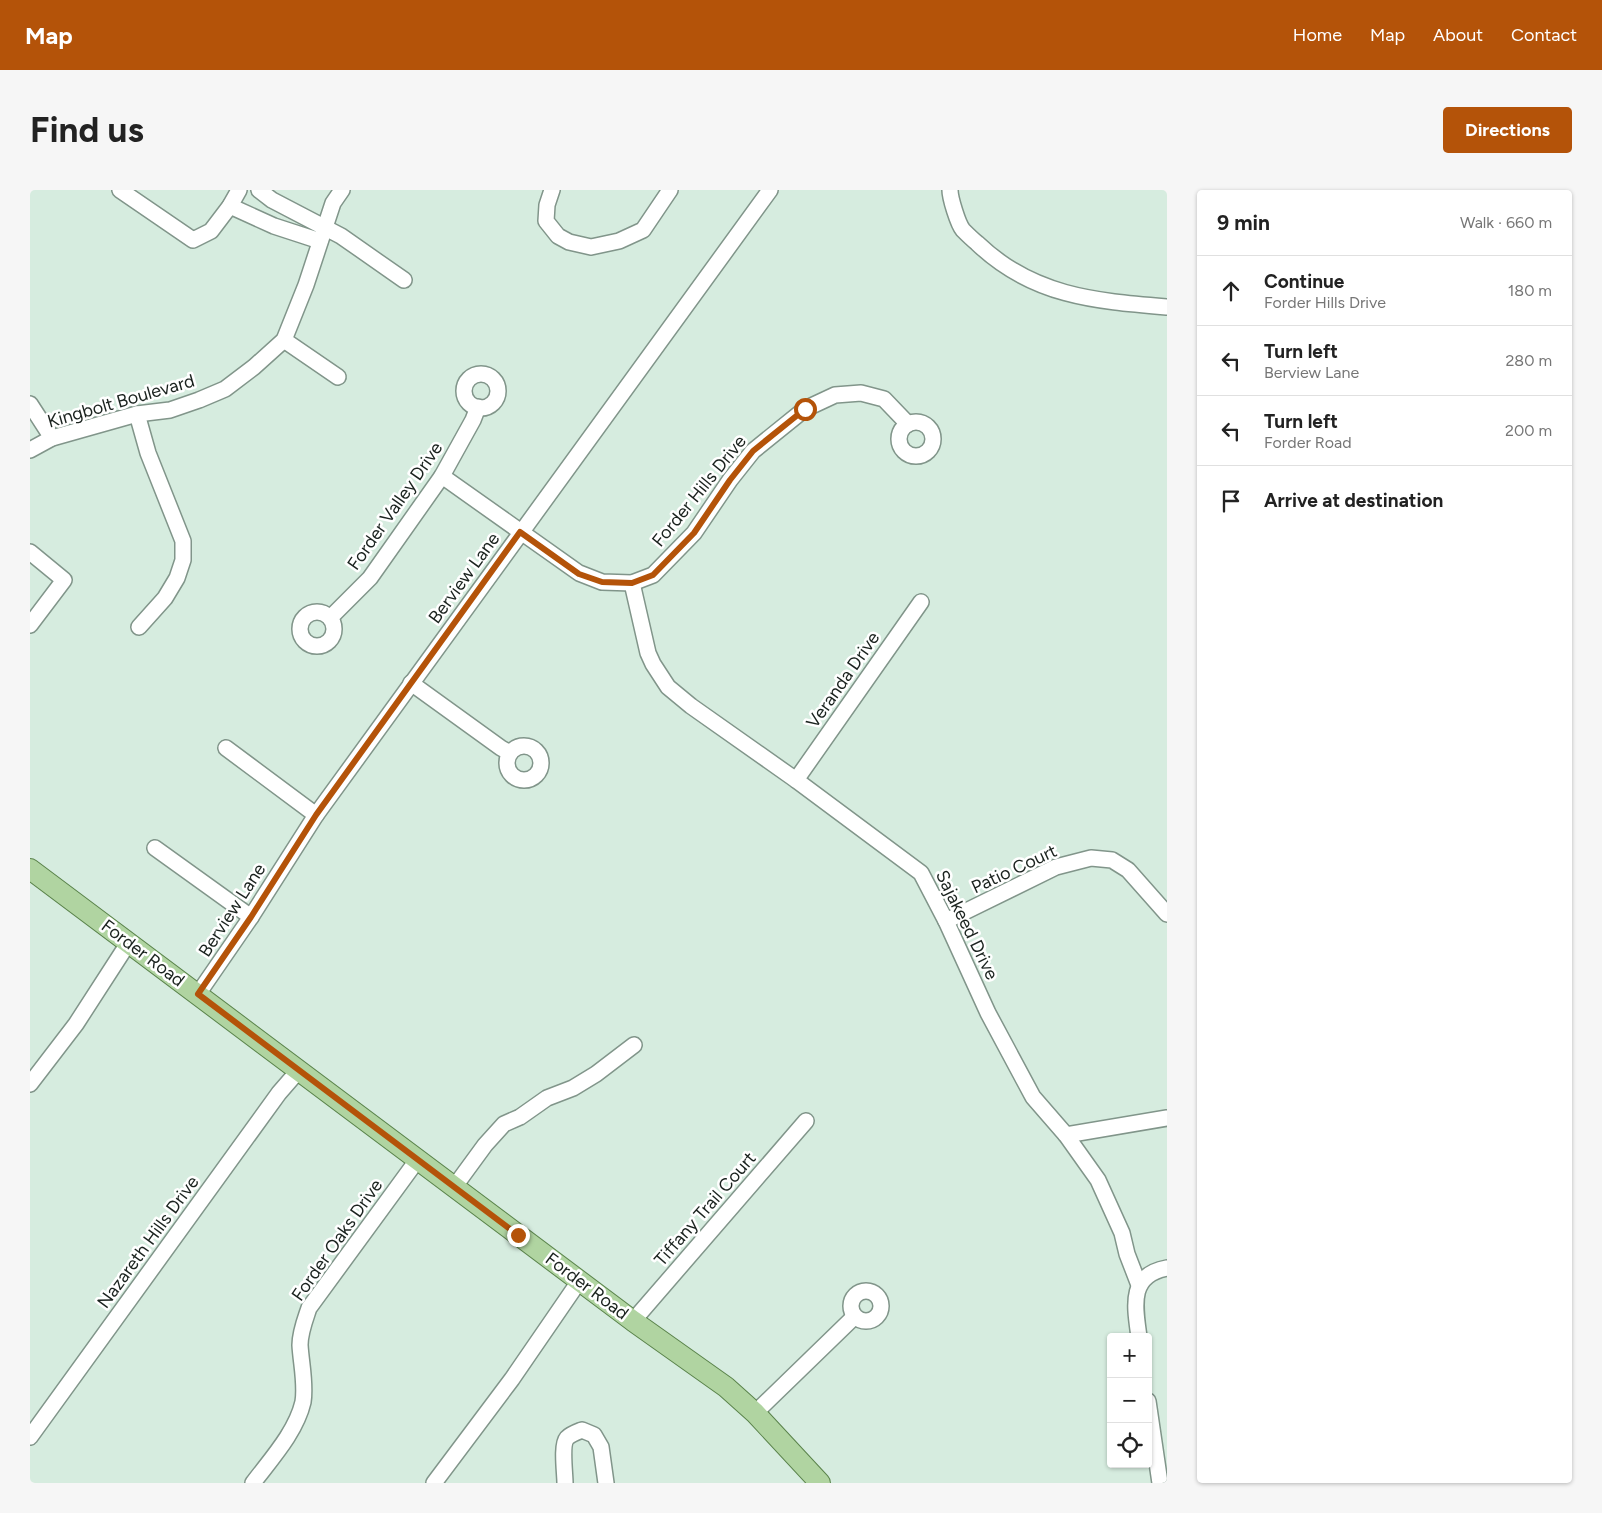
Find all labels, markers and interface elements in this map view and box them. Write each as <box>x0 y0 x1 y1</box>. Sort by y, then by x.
text: Map <box>25 21 73 50</box>
text: Home <box>1293 24 1342 46</box>
text: Map <box>1370 24 1405 46</box>
text: About <box>1433 24 1483 46</box>
text: Contact <box>1511 24 1577 46</box>
button: Directions <box>1443 107 1572 153</box>
text: Find us <box>30 109 144 151</box>
text: 9 min <box>1217 210 1270 235</box>
text: Walk · 660 m <box>1460 213 1552 232</box>
text: Continue <box>1264 270 1344 293</box>
icon: ahead <box>1217 277 1245 305</box>
text: 180 m <box>1508 281 1552 300</box>
text: Forder Hills Drive <box>1264 293 1386 312</box>
text: Turn left <box>1264 340 1338 363</box>
icon: left <box>1217 347 1245 375</box>
text: 280 m <box>1505 351 1552 370</box>
text: Berview Lane <box>1264 363 1359 382</box>
street label: Kingbolt Boulevard <box>45 369 197 433</box>
route start <box>794 398 817 421</box>
text: Turn left <box>1264 410 1338 433</box>
icon: left <box>1217 417 1245 445</box>
text: 200 m <box>1505 421 1552 440</box>
street label: Forder Hills Drive <box>647 431 751 551</box>
text: Forder Road <box>1264 433 1352 452</box>
street label: Forder Valley Drive <box>343 438 447 574</box>
icon: arrive <box>1217 487 1245 515</box>
text: Arrive at destination <box>1264 489 1443 512</box>
street label: Berview Lane <box>424 528 504 628</box>
street label: Veranda Drive <box>802 627 884 732</box>
street label: Patio Court <box>968 840 1060 898</box>
street label: Berview Lane <box>194 859 270 961</box>
street label: Sajakeed Drive <box>931 867 1003 983</box>
street label: Forder Road <box>97 915 189 991</box>
street label: Tiffany Trail Court <box>650 1147 761 1270</box>
street label: Nazareth Hills Drive <box>93 1171 204 1313</box>
street label: Forder Oaks Drive <box>287 1175 387 1305</box>
route end <box>507 1224 530 1247</box>
street label: Forder Road <box>541 1248 633 1324</box>
map controls <box>1107 1333 1152 1468</box>
button: + <box>1107 1333 1152 1378</box>
button: − <box>1107 1378 1152 1423</box>
button: locate <box>1107 1423 1152 1468</box>

